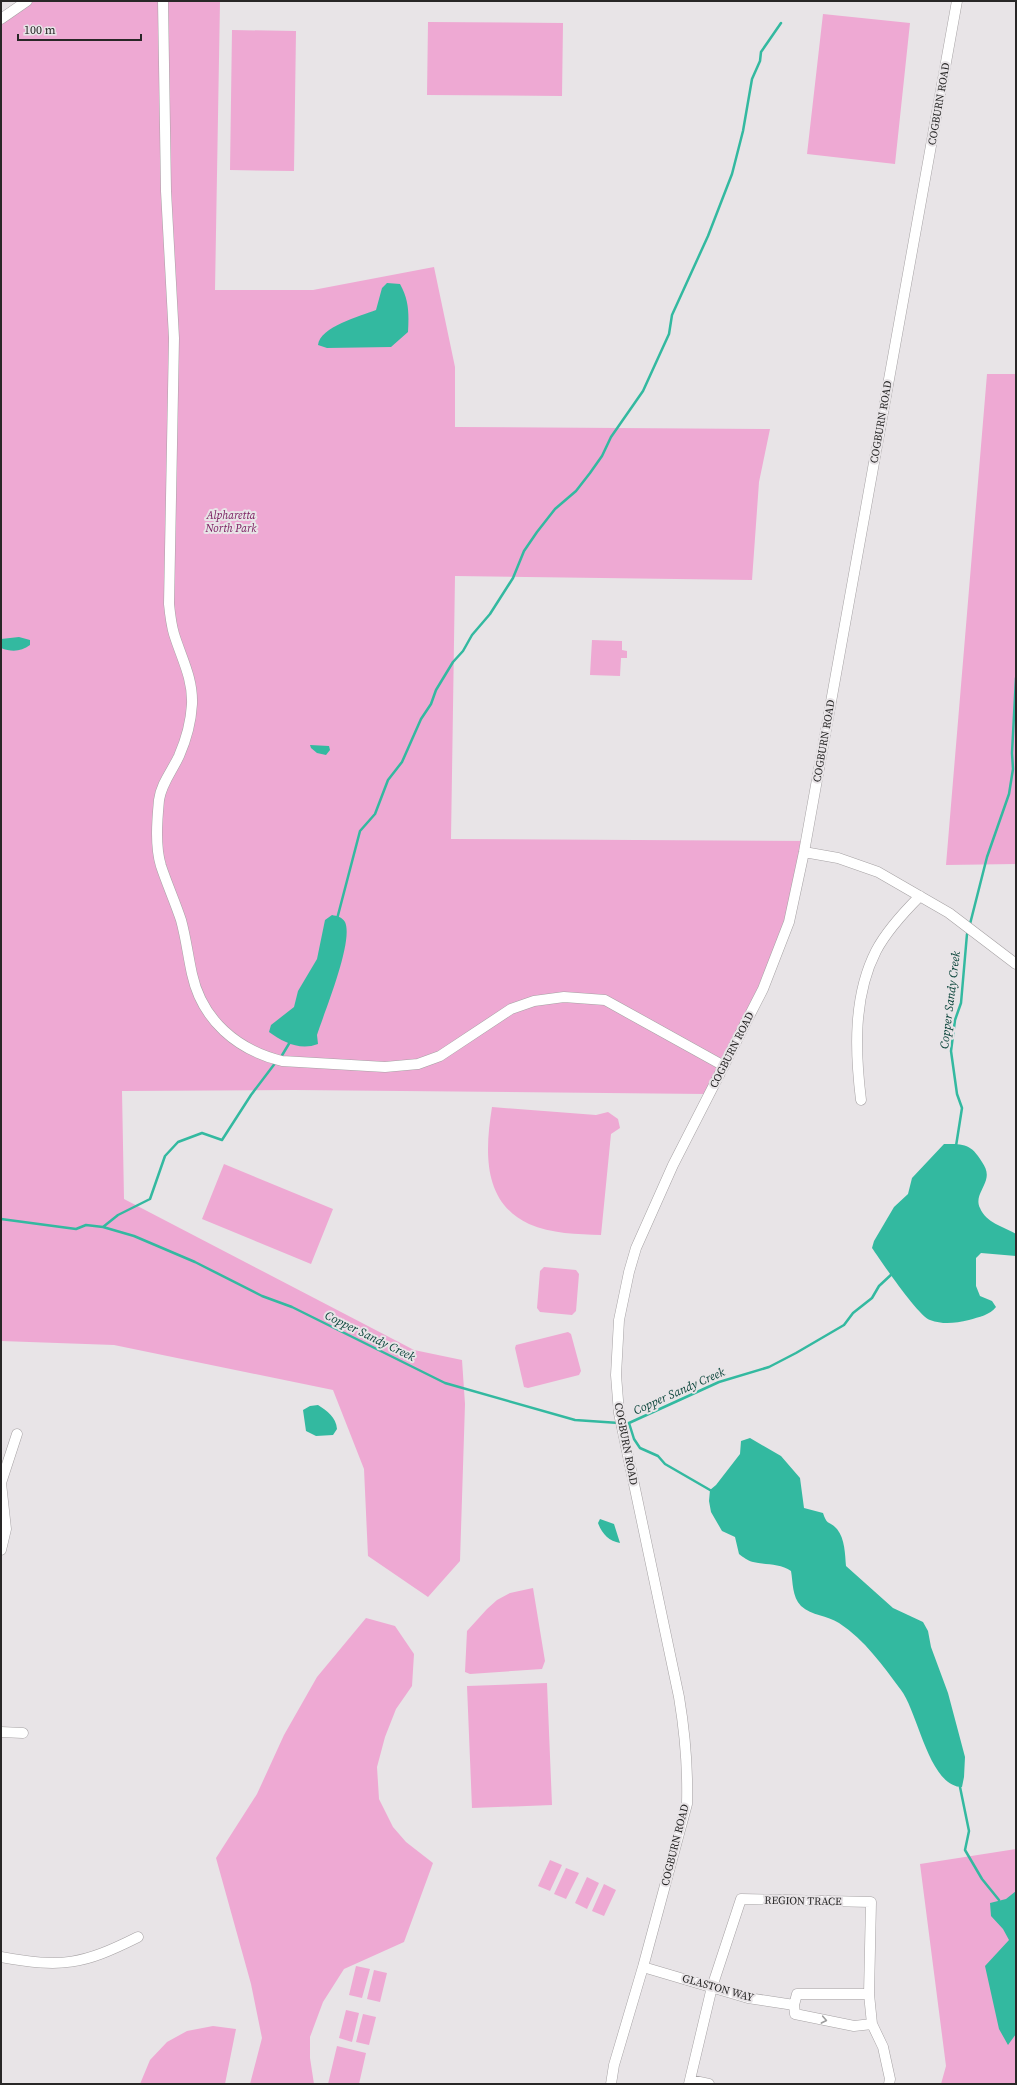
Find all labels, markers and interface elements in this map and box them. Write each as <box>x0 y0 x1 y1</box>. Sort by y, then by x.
scale bar <box>18 16 141 42</box>
text: 100 m <box>24 22 56 38</box>
street label: COGBURN ROAD <box>924 61 954 147</box>
street label: COGBURN ROAD <box>866 379 896 465</box>
park label: Alpharetta North Park <box>205 508 257 536</box>
street label: COGBURN ROAD <box>809 698 839 784</box>
water label: Copper Sandy Creek <box>936 950 964 1050</box>
street label: COGBURN ROAD <box>706 1009 758 1091</box>
water label: Copper Sandy Creek <box>322 1307 418 1365</box>
water label: Copper Sandy Creek <box>631 1364 728 1418</box>
street label: COGBURN ROAD <box>611 1401 641 1487</box>
street label: COGBURN ROAD <box>658 1802 692 1887</box>
street label: REGION TRACE <box>764 1893 842 1909</box>
street label: GLASTON WAY <box>680 1971 756 2005</box>
one-way arrow <box>821 2015 828 2023</box>

